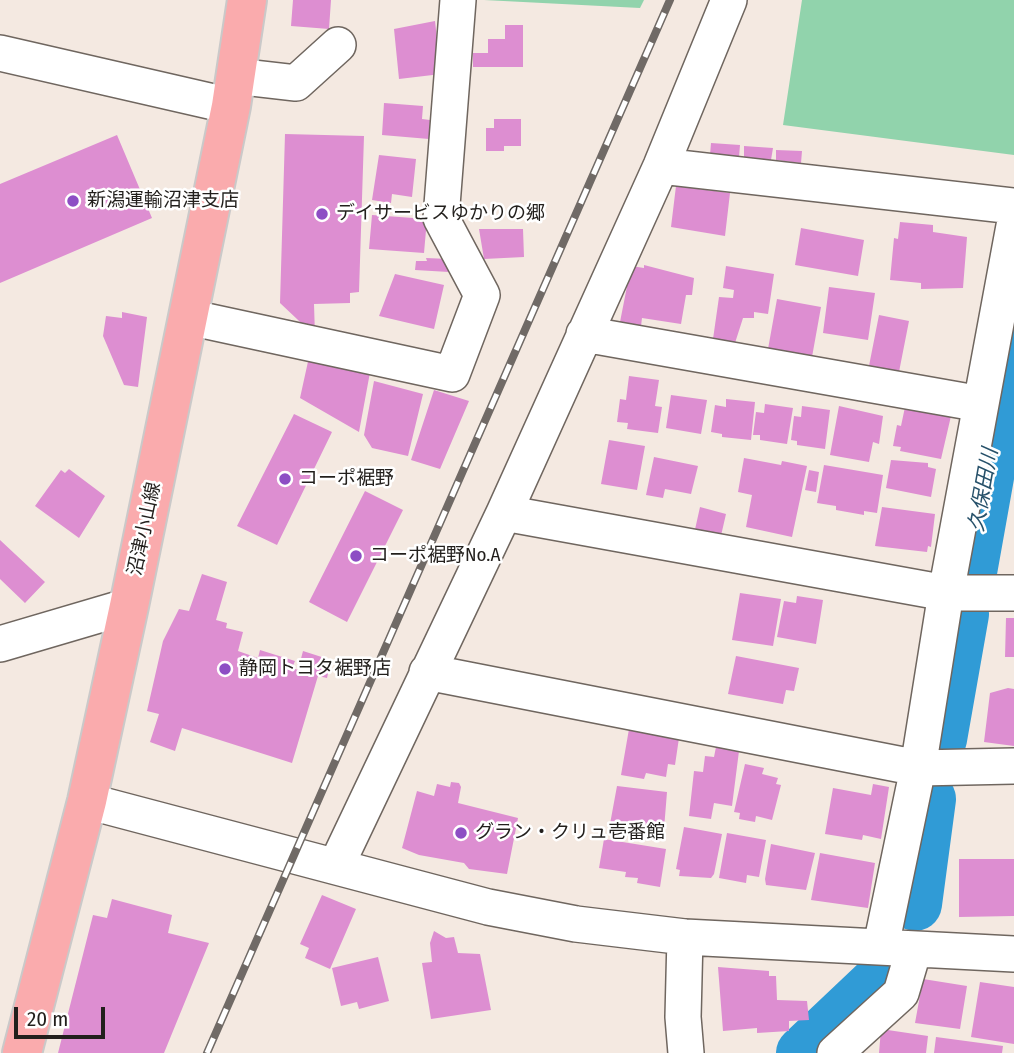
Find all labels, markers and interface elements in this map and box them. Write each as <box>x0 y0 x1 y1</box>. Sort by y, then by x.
place label: 新潟運輸沼津支店 <box>87 190 239 212</box>
marker: 新潟運輸沼津支店 <box>65 193 81 209</box>
place label: デイサービスゆかりの郷 <box>336 203 545 225</box>
marker: デイサービスゆかりの郷 <box>314 206 330 222</box>
water label: 久保田川 <box>964 446 1004 534</box>
place label: コーポ裾野 <box>299 468 394 490</box>
marker: コーポ裾野 <box>277 471 293 487</box>
street label: 沼津小山線 <box>124 480 166 578</box>
place label: コーポ裾野No.A <box>370 545 500 567</box>
marker: コーポ裾野No.A <box>348 548 364 564</box>
place label: 静岡トヨタ裾野店 <box>239 658 391 680</box>
marker: 静岡トヨタ裾野店 <box>217 661 233 677</box>
place label: グラン・クリュ壱番館 <box>475 822 665 844</box>
marker: グラン・クリュ壱番館 <box>453 825 469 841</box>
scale bar <box>18 993 108 1038</box>
text: 20 m <box>27 1006 68 1032</box>

